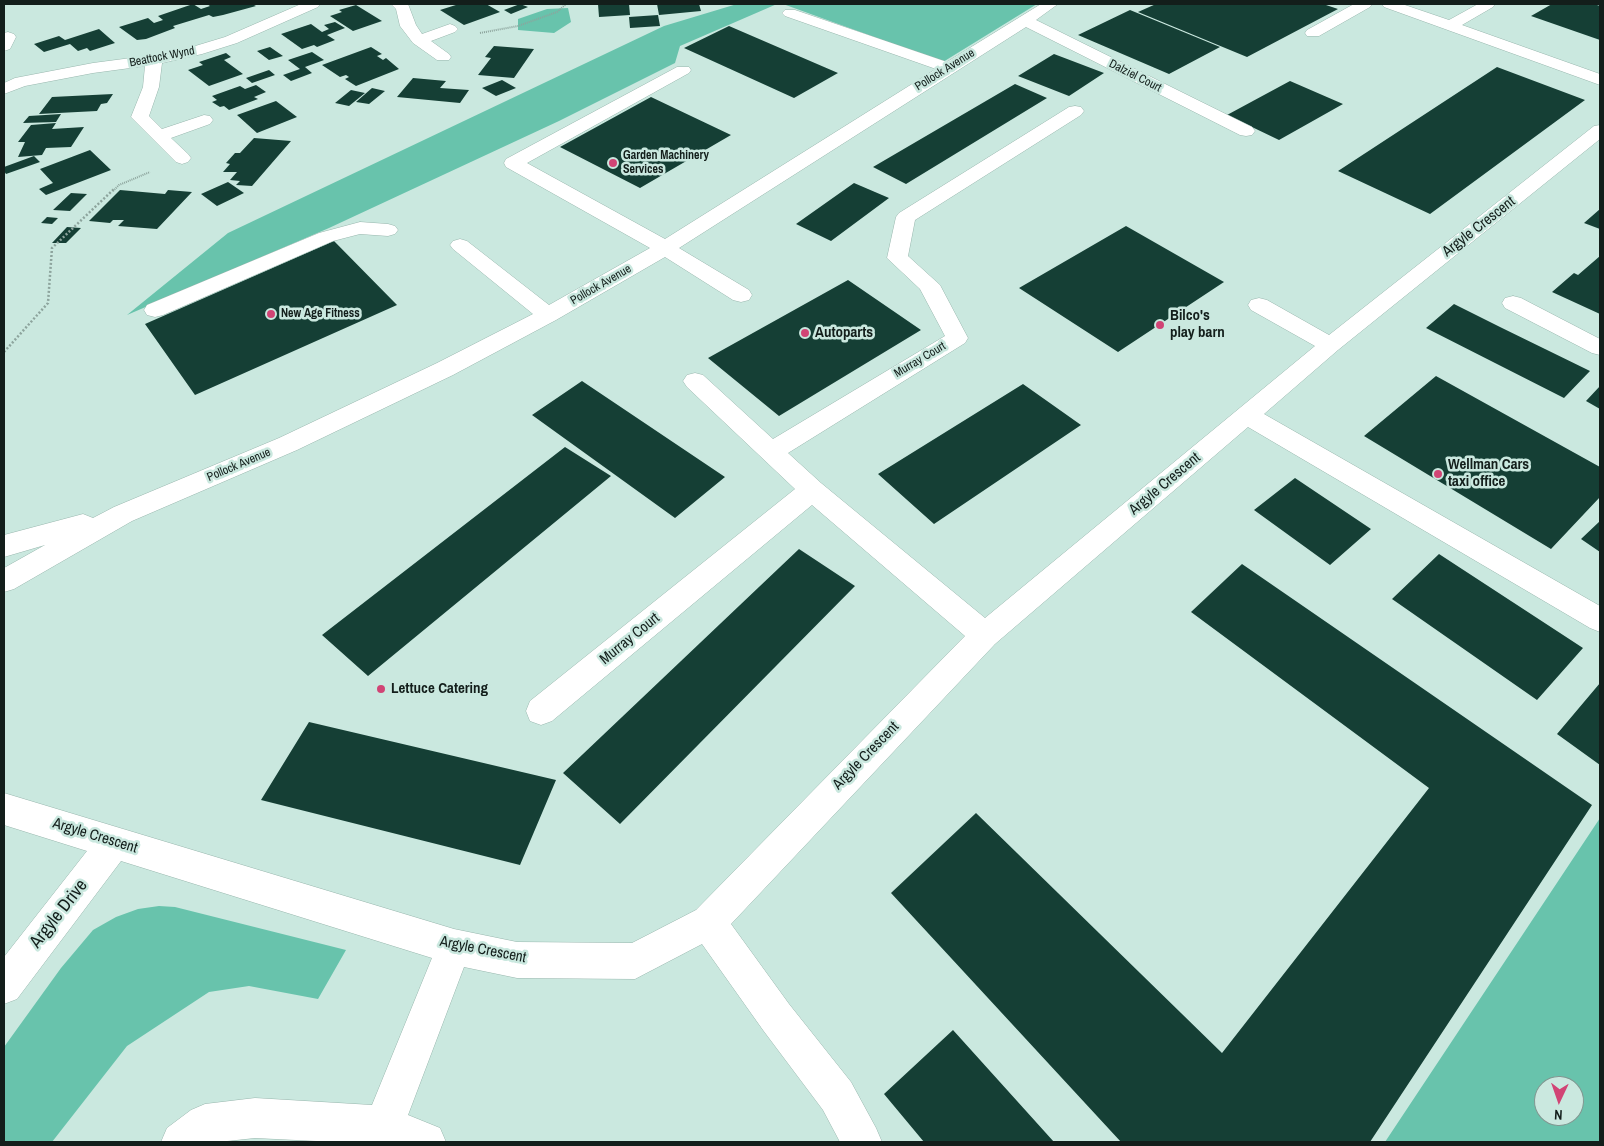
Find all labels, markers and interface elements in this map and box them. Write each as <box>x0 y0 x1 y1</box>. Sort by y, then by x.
street label: Beattock Wynd <box>128 44 196 70</box>
street label: Pollock Avenue <box>912 46 978 94</box>
street label: Dalziel Court <box>1106 57 1164 95</box>
place label: Garden Machinery Services <box>623 149 709 177</box>
marker: Garden Machinery Services <box>607 157 619 169</box>
street label: Argyle Crescent <box>1439 193 1519 261</box>
street label: Pollock Avenue <box>568 262 634 308</box>
place label: New Age Fitness <box>281 307 360 321</box>
place label: Bilco's play barn <box>1170 307 1225 342</box>
marker: New Age Fitness <box>265 308 277 320</box>
marker: Bilco's play barn <box>1154 319 1166 331</box>
place label: Autoparts <box>815 324 873 342</box>
marker: Autoparts <box>799 327 811 339</box>
street label: Murray Court <box>892 339 948 381</box>
street label: Pollock Avenue <box>205 445 273 485</box>
street label: Argyle Crescent <box>1126 449 1204 519</box>
place label: Wellman Cars taxi office <box>1448 456 1529 491</box>
marker: Wellman Cars taxi office <box>1432 468 1444 480</box>
street label: Murray Court <box>596 609 664 669</box>
place label: Lettuce Catering <box>391 680 488 698</box>
marker: Lettuce Catering <box>375 683 387 695</box>
street label: Argyle Crescent <box>829 718 903 794</box>
street label: Argyle Crescent <box>51 815 139 857</box>
street label: Argyle Drive <box>25 875 93 953</box>
street label: Argyle Crescent <box>438 933 528 967</box>
north arrow <box>1534 1076 1584 1126</box>
text: N <box>1554 1106 1563 1124</box>

